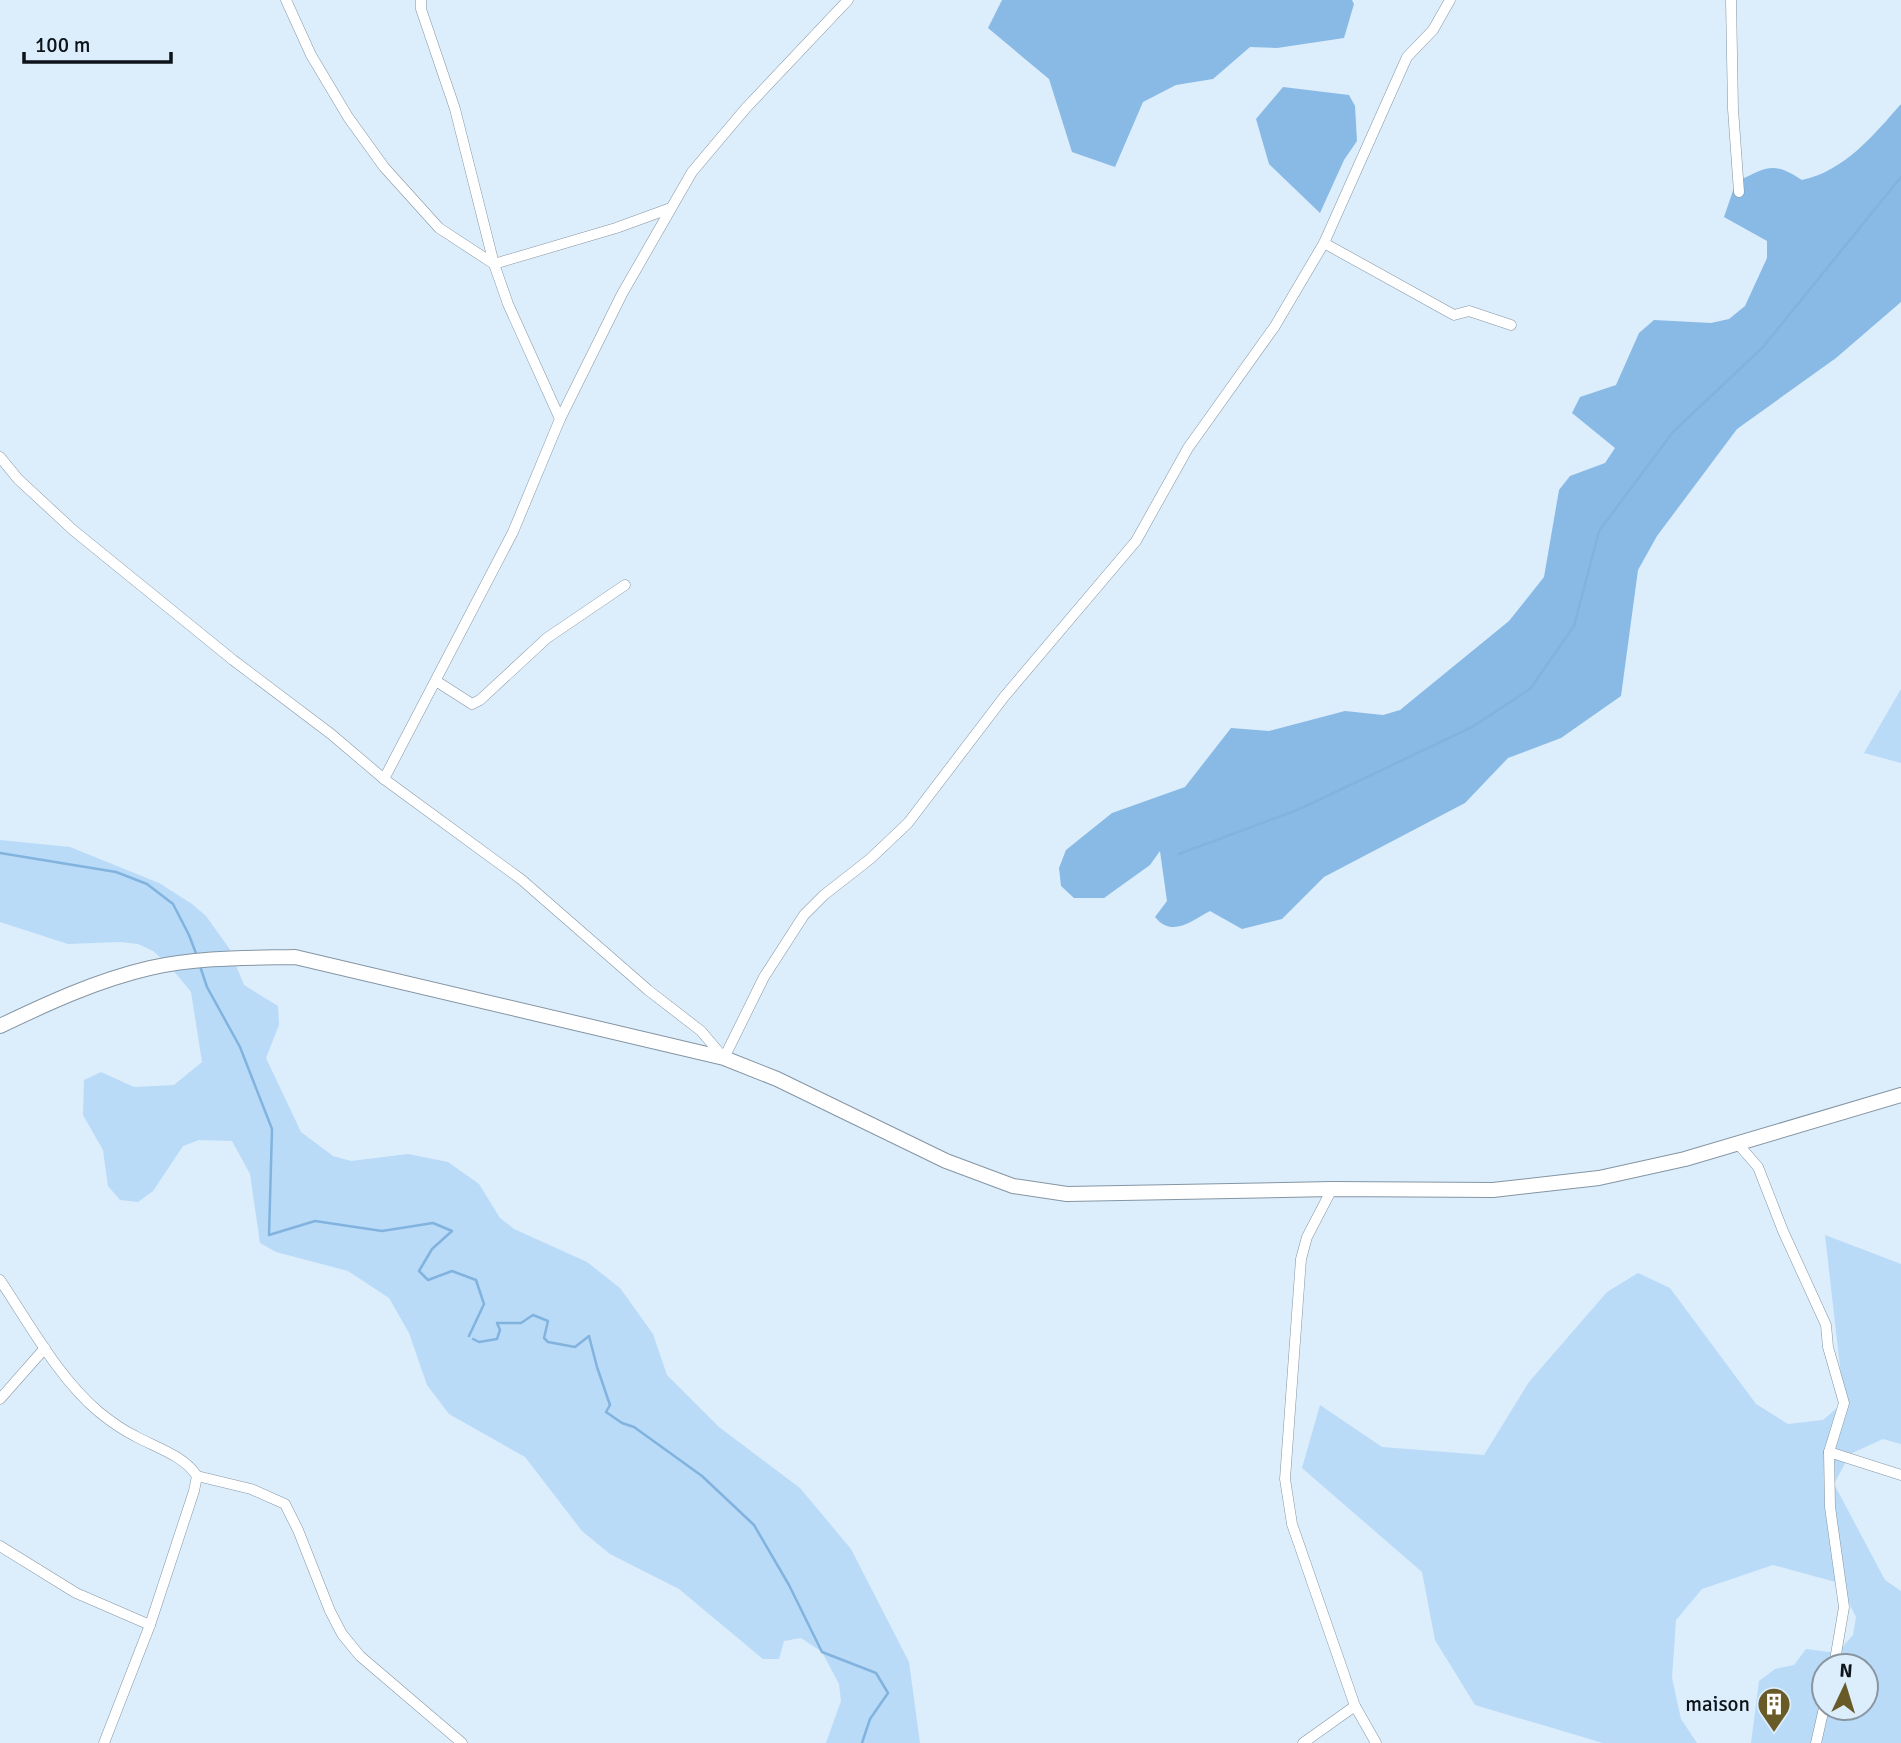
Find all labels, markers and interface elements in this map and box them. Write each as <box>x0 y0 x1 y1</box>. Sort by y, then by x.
scale bar <box>24 21 172 65</box>
text: 100 m <box>35 32 90 58</box>
north arrow <box>1810 1652 1880 1722</box>
text: N <box>1839 1659 1854 1683</box>
building icon: maison <box>1755 1685 1793 1734</box>
place label: maison <box>1685 1691 1750 1717</box>

